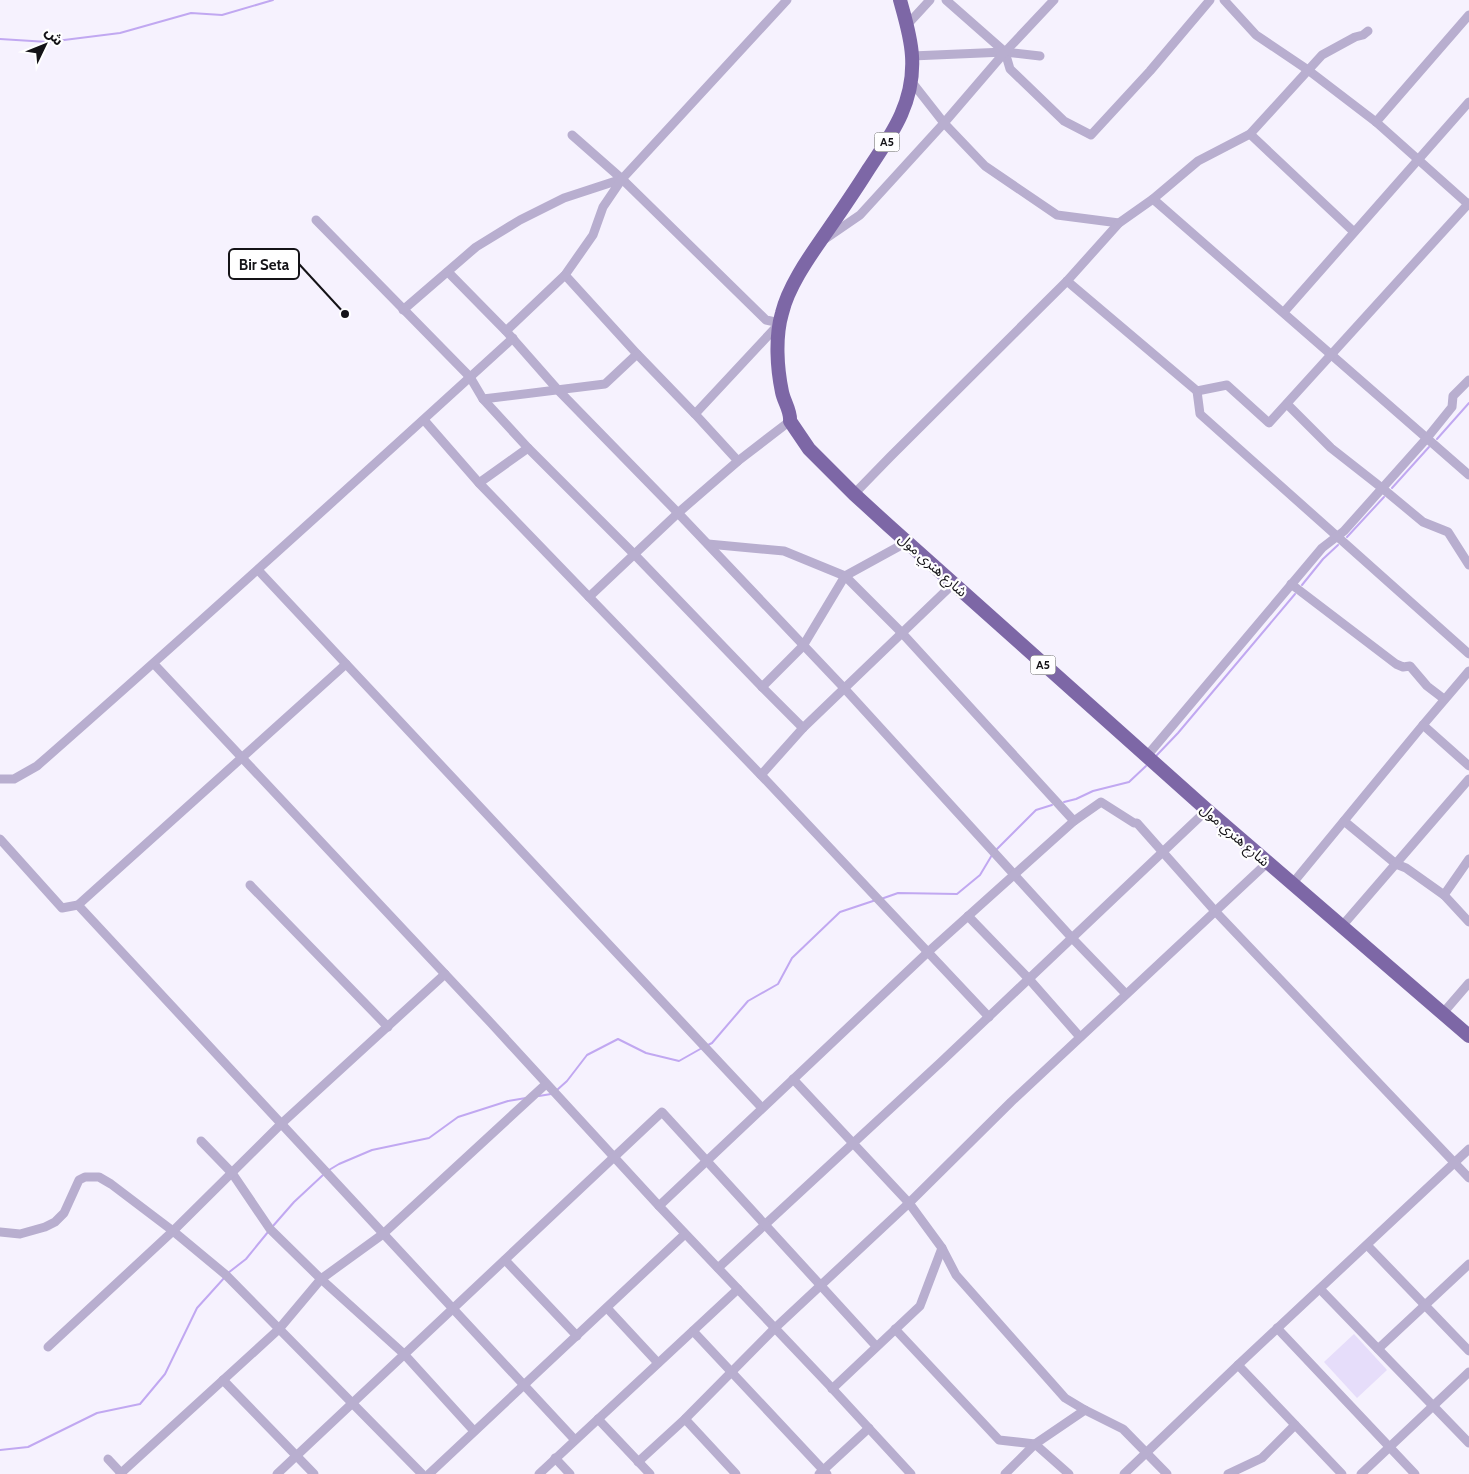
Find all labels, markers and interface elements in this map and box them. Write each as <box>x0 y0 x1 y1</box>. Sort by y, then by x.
north arrow <box>20 20 70 70</box>
text: ش <box>41 23 68 49</box>
road number: A5 <box>874 132 900 152</box>
callout: Bir Seta <box>229 249 299 279</box>
text: Bir Seta <box>239 256 290 274</box>
street label: شارع هنري مول <box>893 529 971 602</box>
road number: A5 <box>1030 656 1056 674</box>
street label: شارع هنري مول <box>1195 800 1273 872</box>

